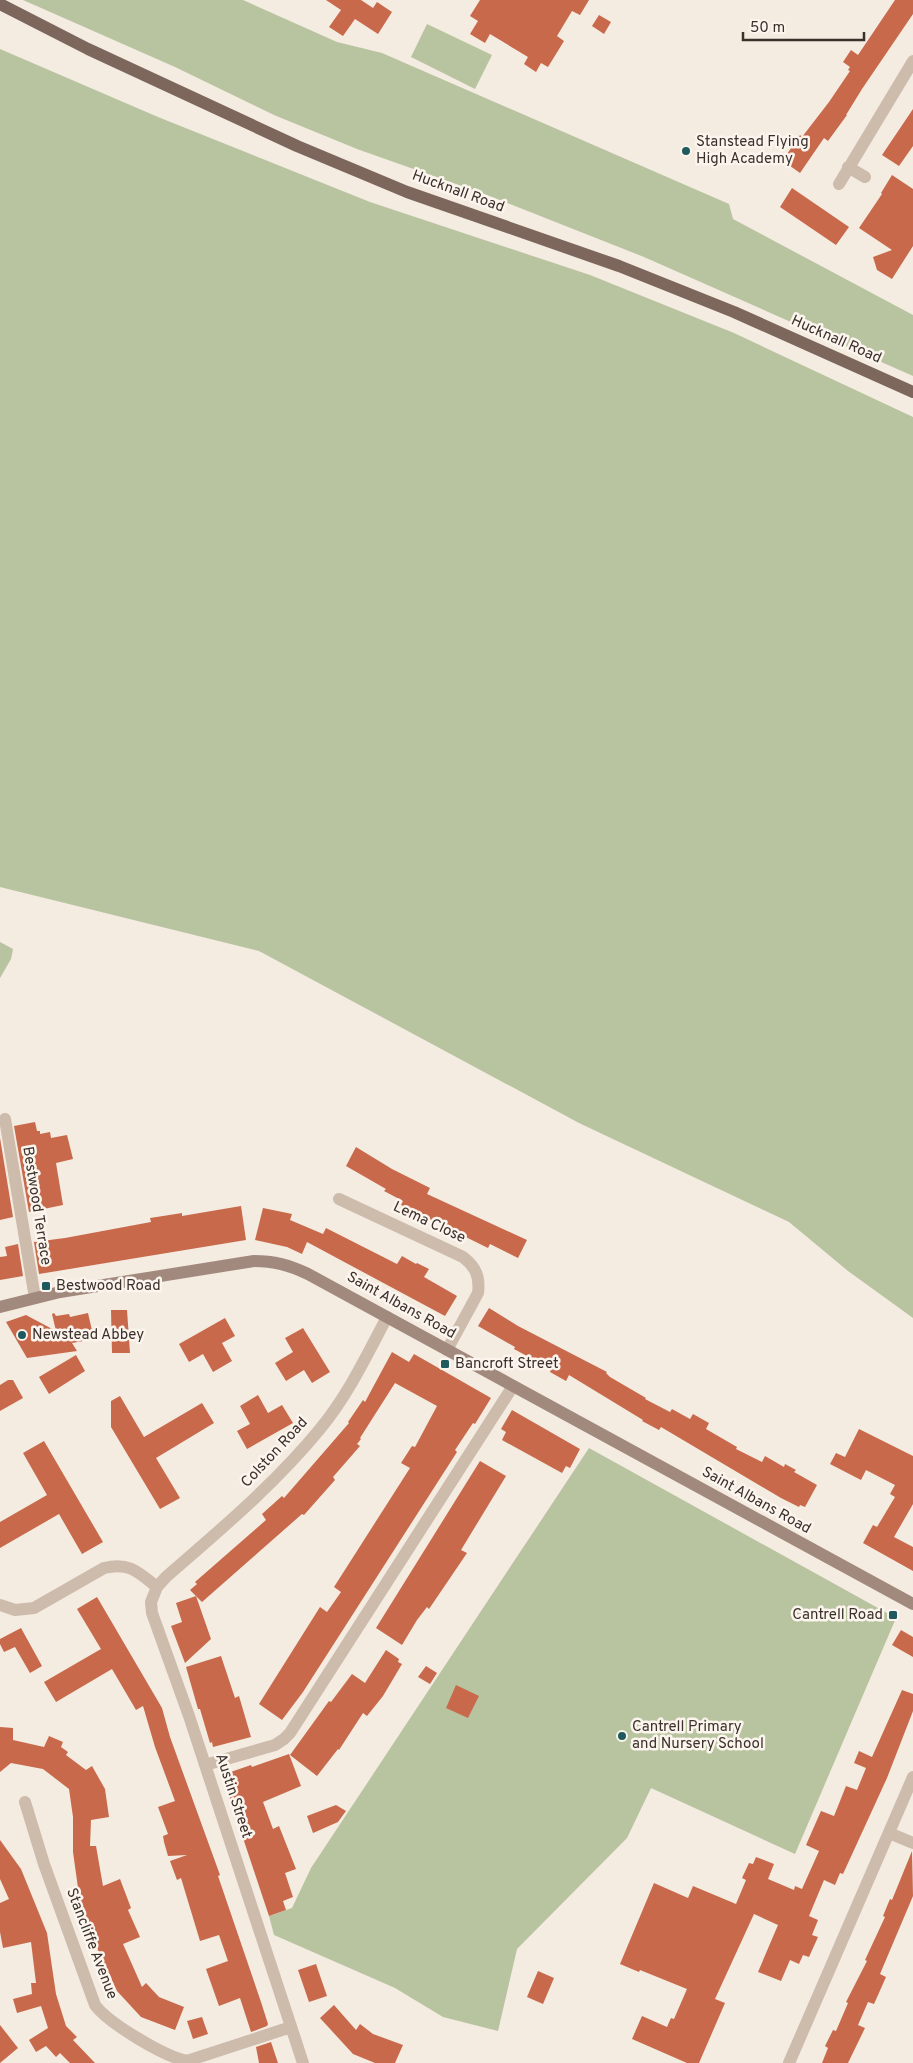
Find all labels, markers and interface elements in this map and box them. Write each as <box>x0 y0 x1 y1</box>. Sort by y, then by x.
scale bar <box>743 10 864 42</box>
text: 50 m <box>750 19 785 38</box>
place label: Stanstead Flying High Academy <box>696 133 809 169</box>
marker: Stanstead Flying High Academy <box>680 145 692 157</box>
street label: Hucknall Road <box>409 166 507 218</box>
street label: Hucknall Road <box>788 312 884 368</box>
street label: Bestwood Terrace <box>17 1145 55 1267</box>
street label: Lema Close <box>390 1198 468 1248</box>
street label: Saint Albans Road <box>343 1268 459 1344</box>
place label: Bestwood Road <box>56 1277 161 1296</box>
marker: Bestwood Road <box>40 1280 52 1292</box>
place label: Newstead Abbey <box>32 1326 144 1345</box>
marker: Newstead Abbey <box>16 1329 28 1341</box>
place label: Bancroft Street <box>455 1355 559 1374</box>
marker: Bancroft Street <box>439 1358 451 1370</box>
street label: Colston Road <box>238 1414 312 1492</box>
street label: Saint Albans Road <box>698 1463 814 1539</box>
place label: Cantrell Road <box>792 1606 883 1625</box>
marker: Cantrell Road <box>887 1609 899 1621</box>
place label: Cantrell Primary and Nursery School <box>632 1718 764 1754</box>
marker: Cantrell Primary and Nursery School <box>616 1730 628 1742</box>
street label: Austin Street <box>210 1751 256 1841</box>
street label: Stancliffe Avenue <box>61 1886 121 2002</box>

